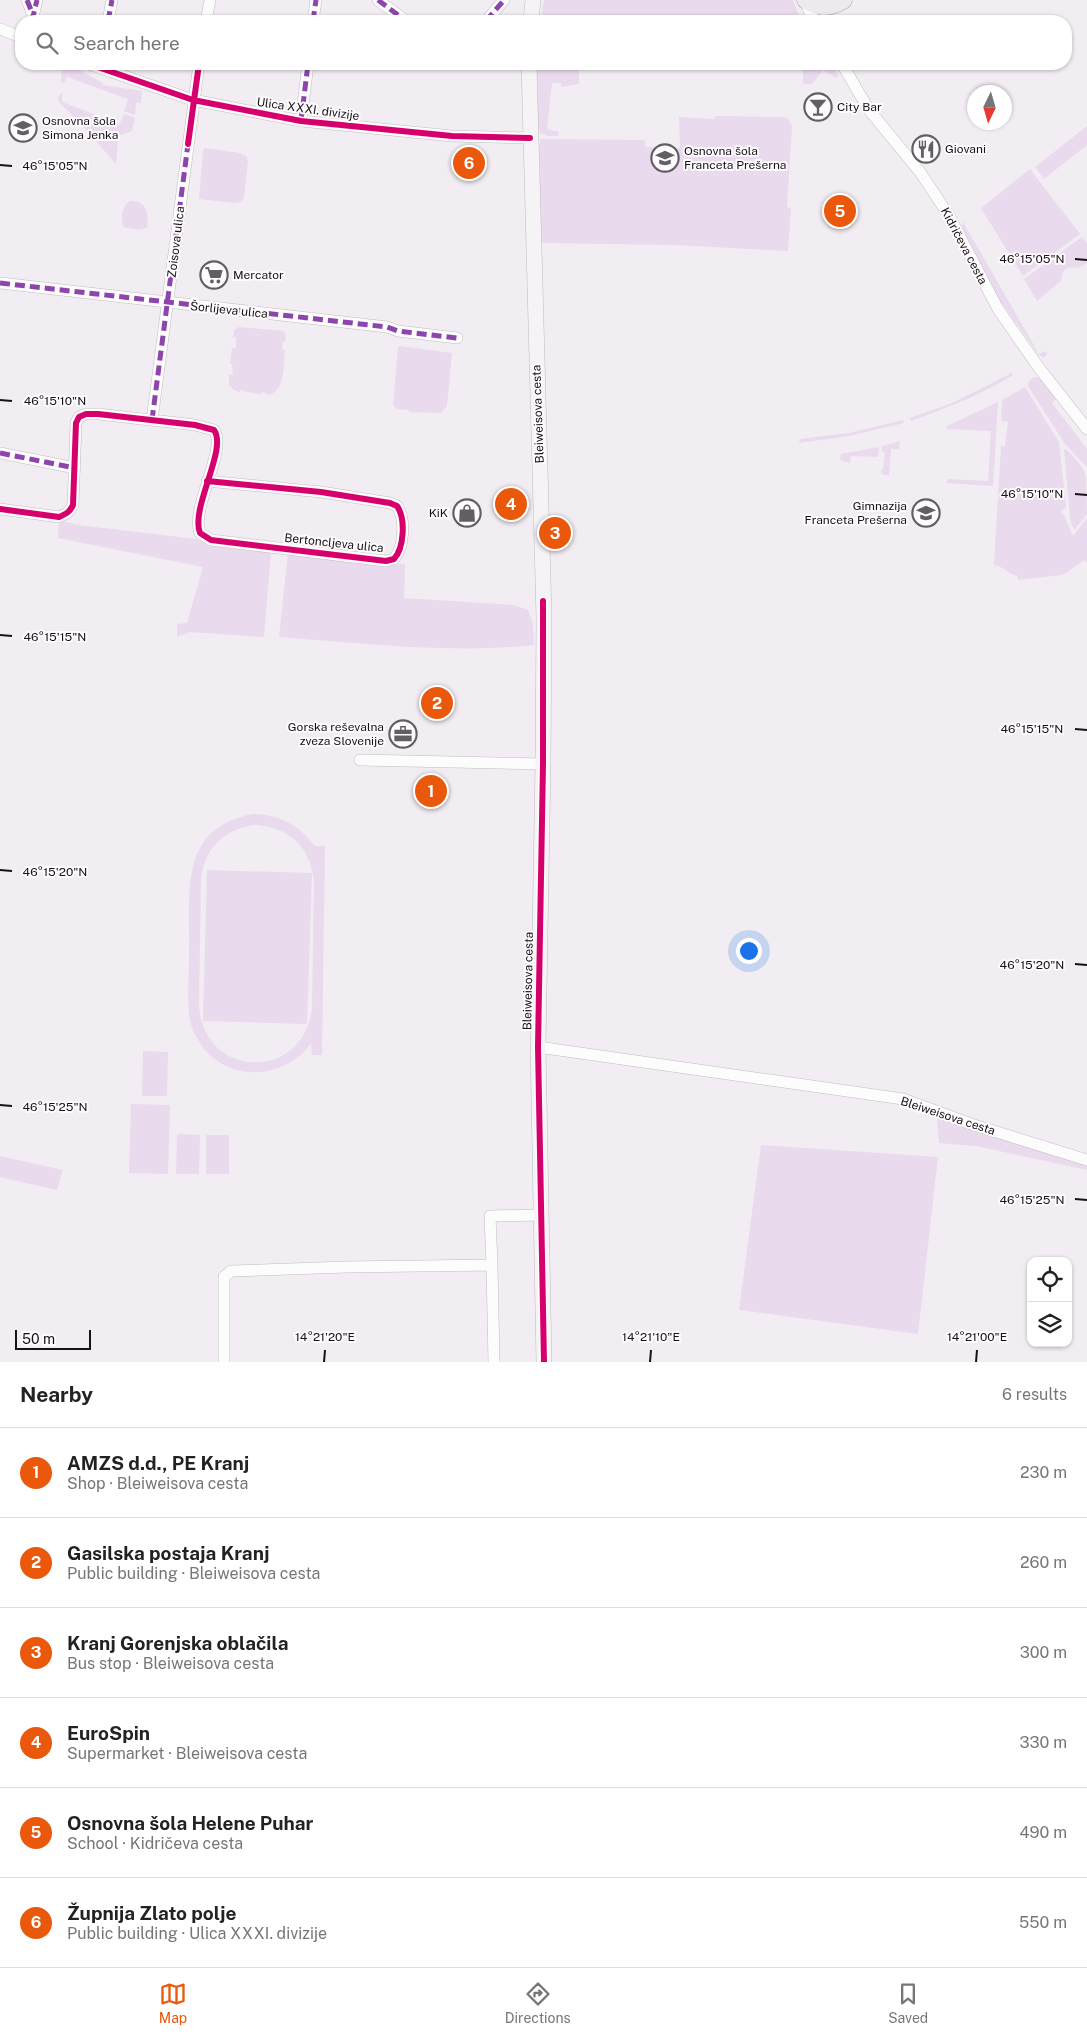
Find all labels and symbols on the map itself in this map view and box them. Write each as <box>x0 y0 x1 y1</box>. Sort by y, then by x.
north arrow <box>967 85 1012 130</box>
bar icon: City Bar <box>803 92 833 122</box>
street label: Ulica XXXI. divizije <box>256 95 360 123</box>
place label: City Bar <box>837 100 882 114</box>
school or university icon: Osnovna šola Simona Jenka <box>8 113 38 143</box>
place label: Osnovna šola Simona Jenka <box>42 114 118 142</box>
restaurant icon: Giovani <box>911 134 941 164</box>
place label: Giovani <box>945 142 986 156</box>
school or university icon: Osnovna šola Franceta Prešerna <box>650 143 680 173</box>
pin: 6 <box>453 144 485 182</box>
place label: Osnovna šola Franceta Prešerna <box>684 144 786 172</box>
text: 46°15'05"N <box>22 159 88 173</box>
pin: 5 <box>824 192 856 230</box>
street label: Zoisova ulica <box>165 205 187 279</box>
street label: Kidričeva cesta <box>938 205 990 287</box>
text: 46°15'05"N <box>999 252 1065 266</box>
supermarket icon: Mercator <box>199 260 229 290</box>
place label: Mercator <box>233 268 284 282</box>
street label: Šorlijeva ulica <box>189 299 269 321</box>
street label: Bleiweisova cesta <box>529 364 547 464</box>
text: 46°15'10"N <box>24 394 86 408</box>
pin: 4 <box>495 485 527 523</box>
text: 46°15'10"N <box>1001 487 1063 501</box>
shop icon: KiK <box>452 498 482 528</box>
school or university icon: Gimnazija Franceta Prešerna <box>911 498 941 528</box>
place label: Gimnazija Franceta Prešerna <box>805 499 907 527</box>
place label: KiK <box>429 506 448 520</box>
pin: 3 <box>539 514 571 552</box>
street label: Bertoncljeva ulica <box>284 531 384 555</box>
text: 46°15'15"N <box>24 630 86 644</box>
pin: 2 <box>421 684 453 722</box>
office icon: Gorska reševalna zveza Slovenije <box>388 719 418 749</box>
place label: Gorska reševalna zveza Slovenije <box>288 720 384 748</box>
text: 46°15'15"N <box>1001 722 1063 736</box>
pin: 1 <box>415 772 447 810</box>
text: 46°15'20"N <box>23 865 87 879</box>
street label: Bleiweisova cesta <box>520 932 536 1030</box>
your location <box>736 938 762 964</box>
text: 46°15'20"N <box>1000 958 1064 972</box>
street label: Bleiweisova cesta <box>899 1094 997 1138</box>
text: 46°15'25"N <box>22 1100 88 1114</box>
text: 46°15'25"N <box>999 1193 1065 1207</box>
scale bar <box>15 1327 91 1350</box>
text: 14°21'20"E <box>295 1330 355 1344</box>
text: 14°21'10"E <box>622 1330 680 1344</box>
text: 14°21'00"E <box>947 1330 1007 1344</box>

